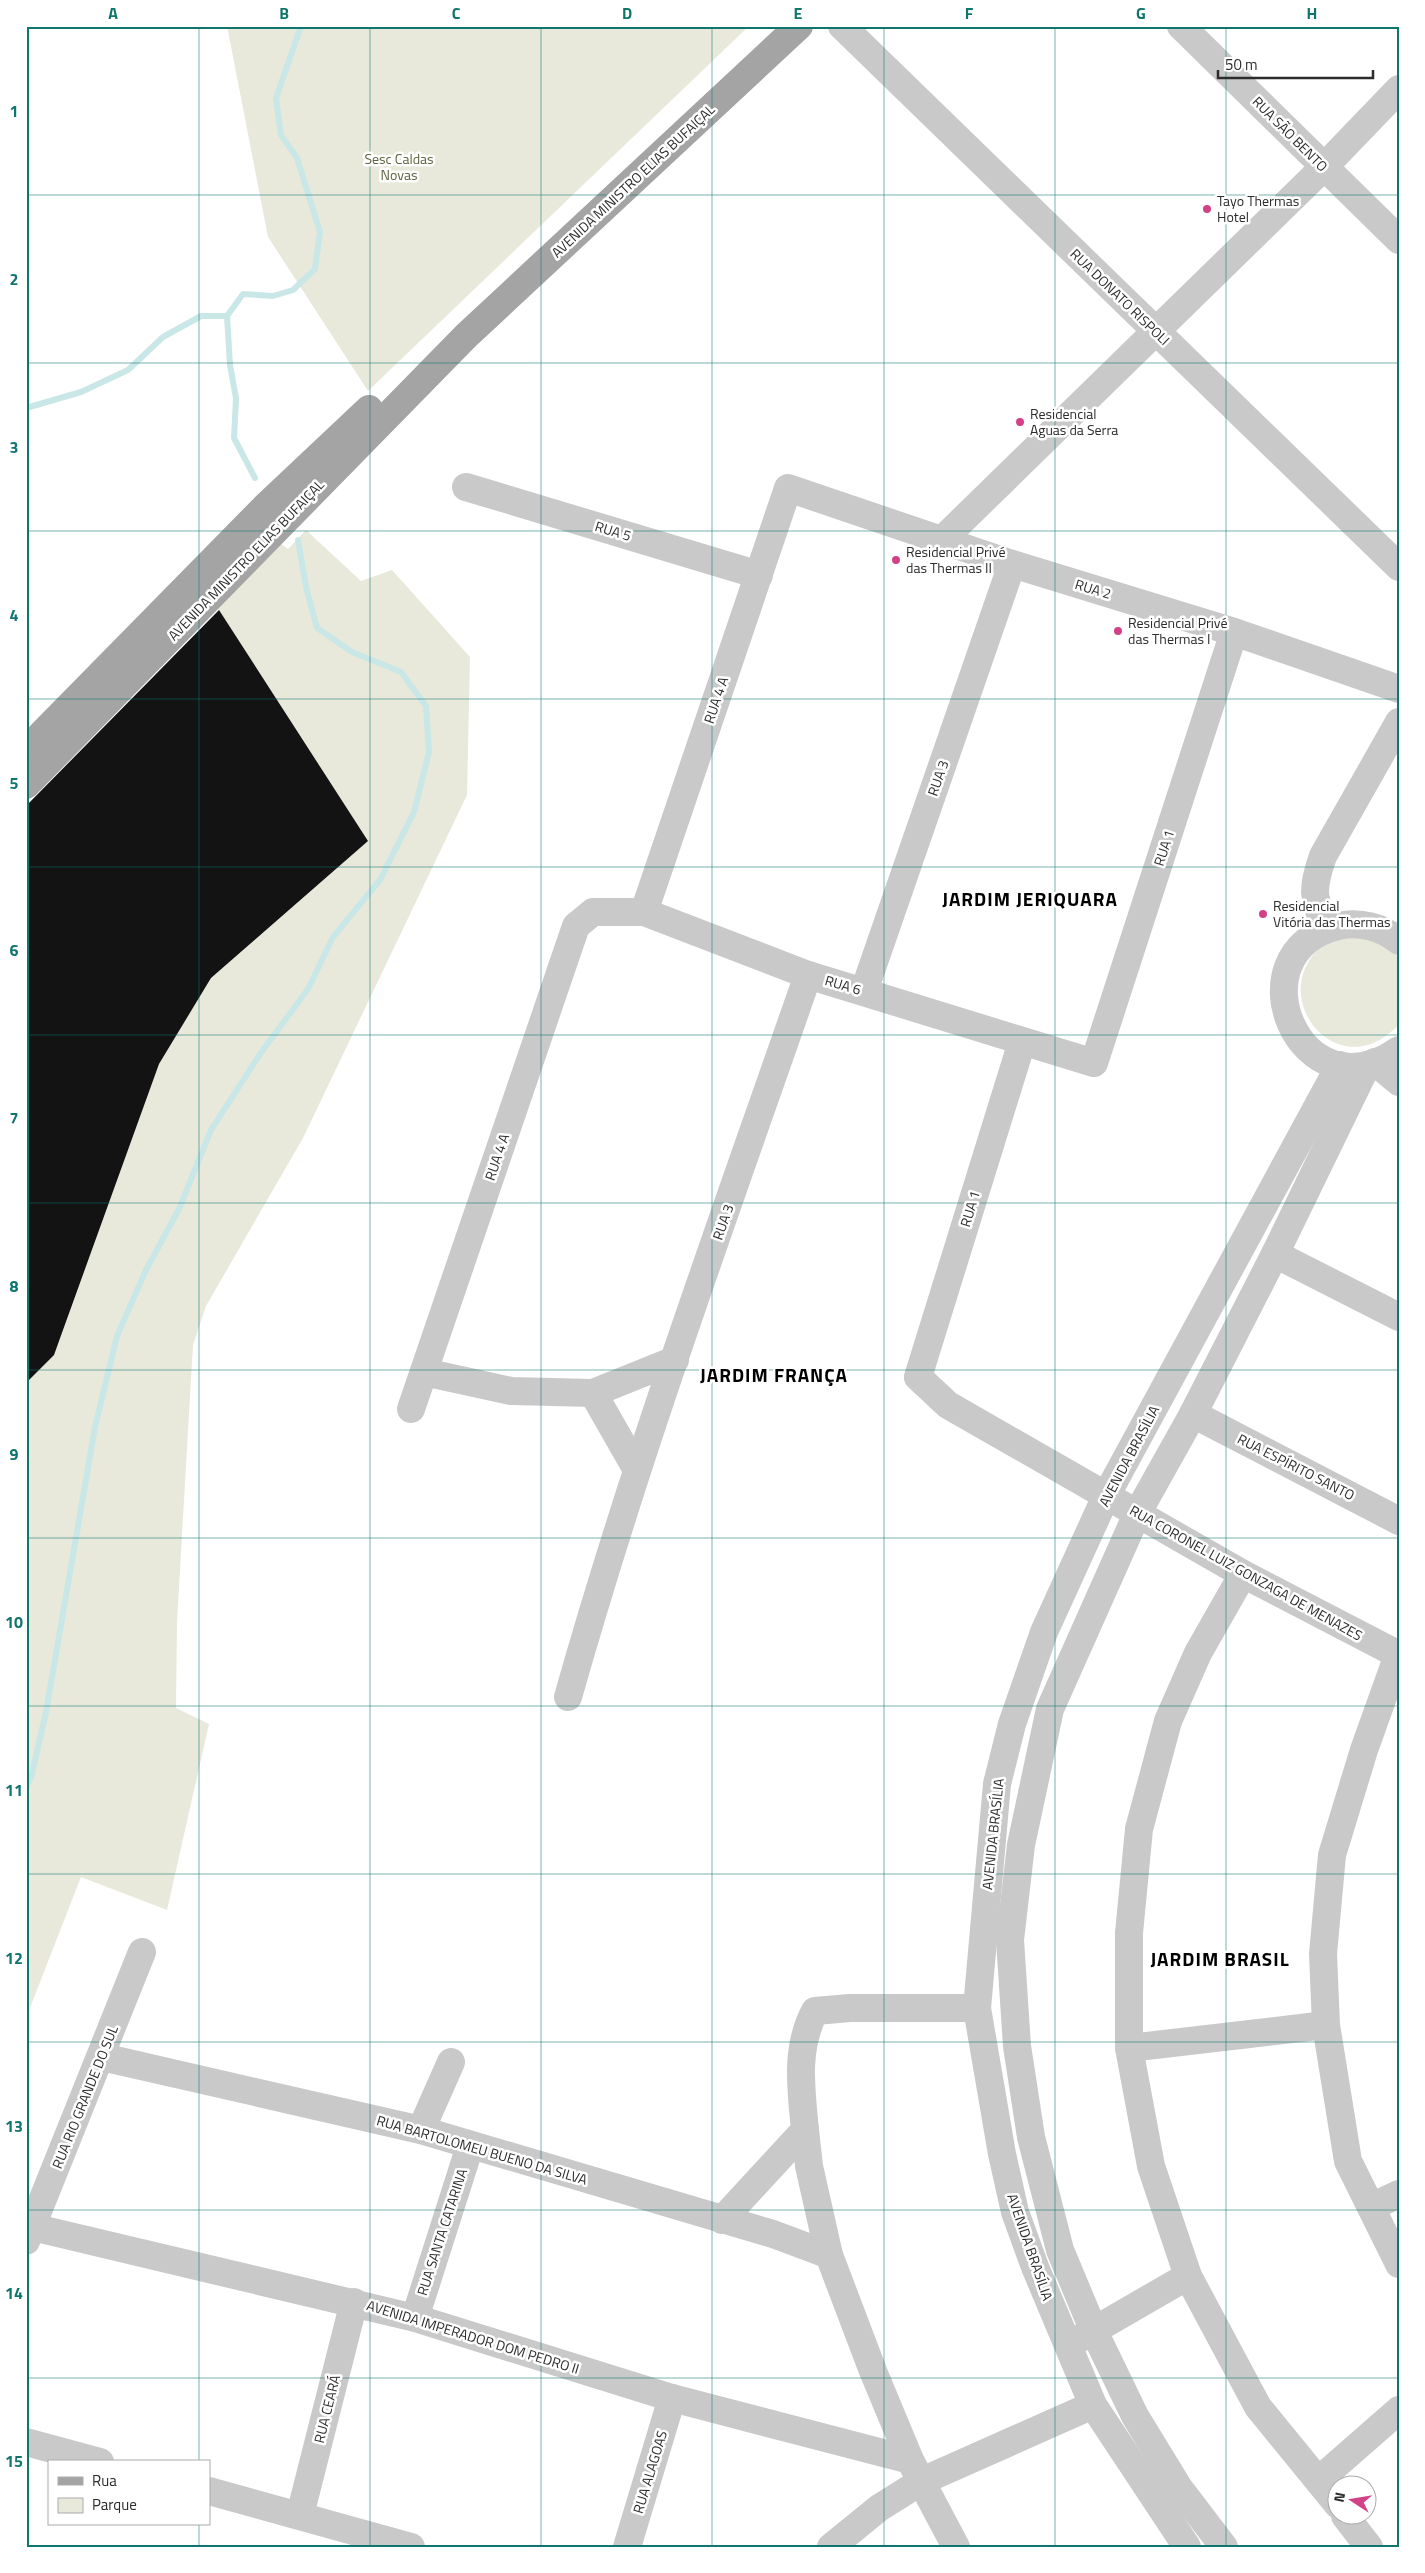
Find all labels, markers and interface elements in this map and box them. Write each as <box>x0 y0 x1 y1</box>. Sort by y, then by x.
text: A <box>108 1 118 25</box>
text: B <box>279 1 289 25</box>
text: C <box>452 1 461 25</box>
text: D <box>622 1 632 25</box>
text: E <box>794 1 803 25</box>
text: F <box>965 1 974 25</box>
text: G <box>1136 1 1146 25</box>
text: H <box>1307 1 1317 25</box>
scale bar <box>1218 48 1372 80</box>
text: 50 m <box>1225 53 1258 76</box>
street label: RUA SÃO BENTO <box>1248 91 1333 176</box>
text: 1 <box>10 99 18 123</box>
street label: AVENIDA MINISTRO ELIAS BUFAIÇAL <box>546 99 719 262</box>
park label: Sesc Caldas Novas <box>364 148 434 185</box>
place label: Tayo Thermas Hotel <box>1217 190 1299 227</box>
marker: Tayo Thermas Hotel <box>1201 203 1213 215</box>
street label: RUA DONATO RISPOLI <box>1066 244 1175 350</box>
text: 2 <box>10 267 18 291</box>
place label: Residencial Aguas da Serra <box>1030 403 1118 440</box>
marker: Residencial Aguas da Serra <box>1014 416 1026 428</box>
text: 3 <box>10 435 18 459</box>
street label: AVENIDA MINISTRO ELIAS BUFAIÇAL <box>163 474 329 645</box>
street label: RUA 5 <box>592 515 634 546</box>
place label: Residencial Privé das Thermas II <box>906 541 1006 578</box>
marker: Residencial Privé das Thermas II <box>890 554 902 566</box>
street label: RUA 2 <box>1072 573 1114 604</box>
text: 4 <box>10 603 19 627</box>
place label: Residencial Privé das Thermas I <box>1128 612 1228 649</box>
marker: Residencial Privé das Thermas I <box>1112 625 1124 637</box>
street label: RUA 4 A <box>698 673 734 726</box>
street label: RUA 3 <box>922 757 953 799</box>
text: 5 <box>10 771 19 795</box>
street label: RUA 1 <box>1148 827 1179 869</box>
district label: JARDIM JERIQUARA <box>942 884 1118 913</box>
place label: Residencial Vitória das Thermas <box>1273 895 1391 932</box>
marker: Residencial Vitória das Thermas <box>1257 908 1269 920</box>
text: 6 <box>10 938 19 962</box>
street label: RUA 6 <box>823 969 864 1000</box>
text: 7 <box>10 1106 18 1130</box>
street label: RUA 4 A <box>479 1130 515 1183</box>
street label: RUA 1 <box>954 1188 985 1230</box>
street label: RUA 3 <box>707 1201 738 1243</box>
text: 8 <box>10 1274 19 1298</box>
district label: JARDIM FRANÇA <box>700 1360 848 1389</box>
street label: AVENIDA BRASÍLIA <box>1093 1401 1164 1510</box>
street label: RUA ESPÍRITO SANTO <box>1234 1428 1358 1505</box>
text: 9 <box>10 1442 19 1466</box>
street label: RUA CORONEL LUIZ GONZAGA DE MENAZES <box>1126 1500 1366 1646</box>
text: 10 <box>5 1610 23 1634</box>
street label: AVENIDA BRASÍLIA <box>976 1777 1009 1891</box>
text: 11 <box>5 1778 23 1802</box>
district label: JARDIM BRASIL <box>1150 1944 1290 1973</box>
text: 12 <box>5 1946 23 1970</box>
street label: RUA RIO GRANDE DO SUL <box>46 2022 123 2172</box>
street label: RUA BARTOLOMEU BUENO DA SILVA <box>374 2109 591 2190</box>
text: 13 <box>5 2114 23 2138</box>
street label: RUA SANTA CATARINA <box>411 2165 472 2298</box>
street label: AVENIDA BRASÍLIA <box>1002 2190 1059 2304</box>
text: 14 <box>5 2281 23 2305</box>
street label: AVENIDA IMPERADOR DOM PEDRO II <box>364 2294 582 2379</box>
street label: RUA CEARÁ <box>308 2372 345 2445</box>
street label: RUA ALAGOAS <box>627 2428 672 2516</box>
text: 15 <box>5 2449 23 2473</box>
legend <box>48 2460 210 2526</box>
text: Rua <box>92 2469 117 2492</box>
north arrow <box>1328 2476 1378 2526</box>
text: N <box>1328 2490 1350 2504</box>
text: Parque <box>92 2493 137 2516</box>

